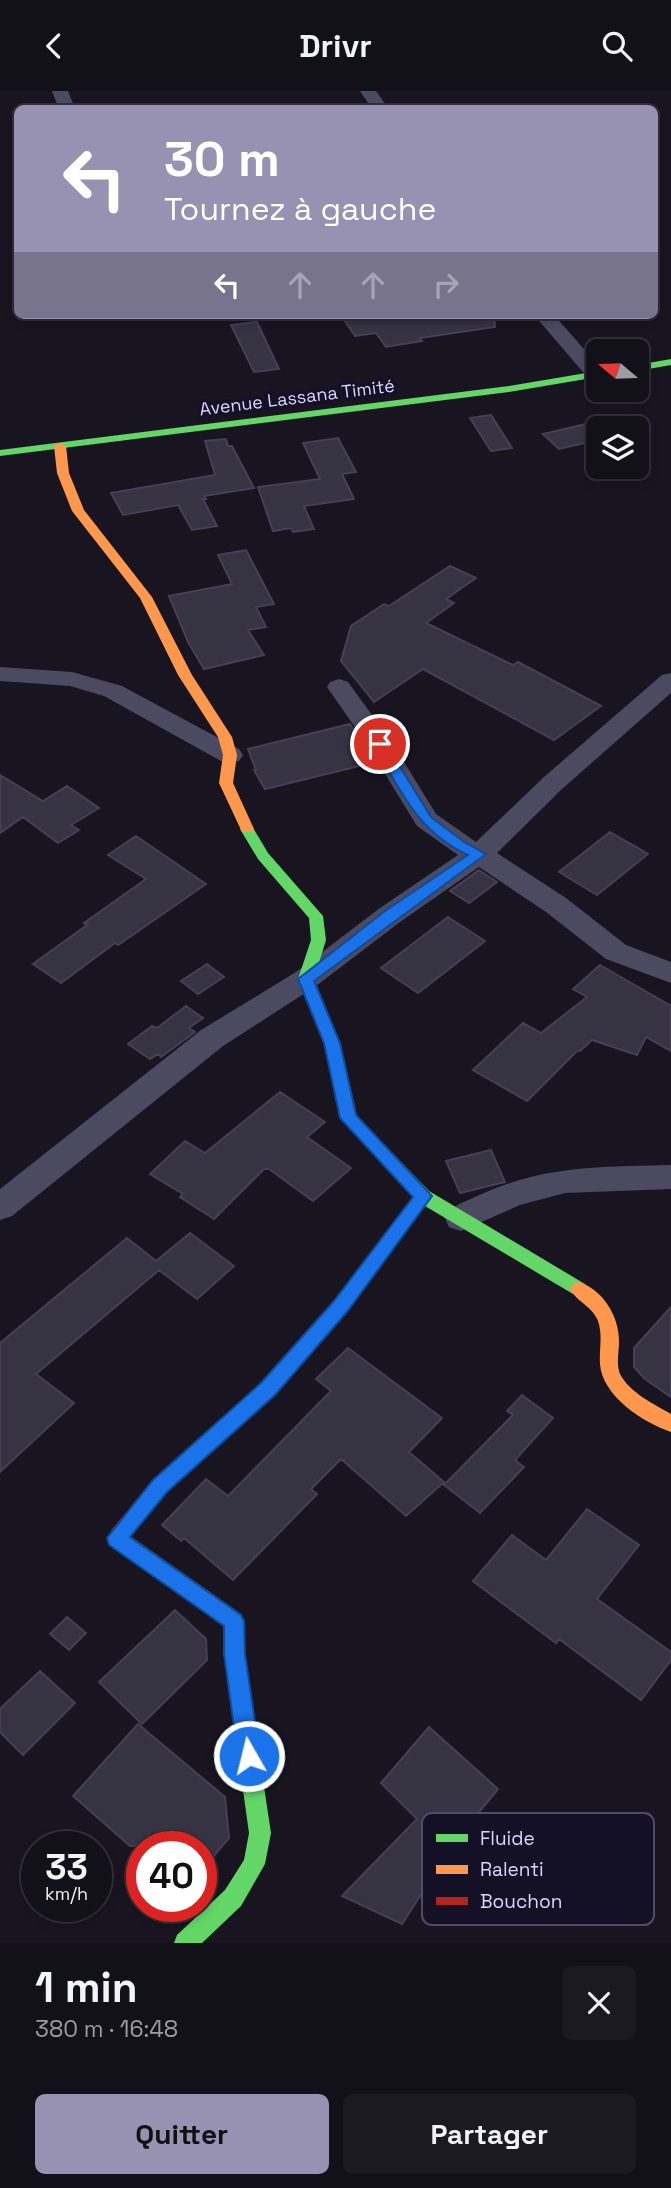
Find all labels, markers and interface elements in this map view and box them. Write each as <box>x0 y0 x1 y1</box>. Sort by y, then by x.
text: Drivr <box>299 26 372 66</box>
icon: back <box>35 27 73 65</box>
icon: search <box>598 27 636 65</box>
text: 30 m <box>164 128 280 190</box>
icon: left <box>49 133 140 224</box>
text: Tournez à gauche <box>164 189 436 229</box>
icon: left <box>208 266 246 304</box>
icon: ahead <box>281 266 319 304</box>
icon: ahead <box>354 266 392 304</box>
icon: right <box>427 266 465 304</box>
north arrow <box>586 339 649 403</box>
map controls <box>586 339 649 479</box>
street label: Avenue Lassana Timité <box>198 374 396 420</box>
button: layers <box>586 416 649 479</box>
pin <box>350 714 410 774</box>
icon: arrive <box>361 725 399 763</box>
position arrow <box>212 1719 286 1793</box>
legend <box>422 1813 654 1925</box>
text: Fluide <box>480 1826 535 1851</box>
speed limit sign: 40 <box>126 1831 217 1922</box>
text: 33 <box>45 1845 88 1889</box>
text: Ralenti <box>480 1857 544 1882</box>
text: km/h <box>45 1882 88 1905</box>
text: Bouchon <box>480 1889 562 1914</box>
text: 1 min <box>35 1961 138 2014</box>
button: close <box>562 1966 636 2040</box>
text: 380 m · 16:48 <box>35 2014 178 2044</box>
button: Quitter <box>35 2094 329 2174</box>
button: Partager <box>343 2094 636 2174</box>

